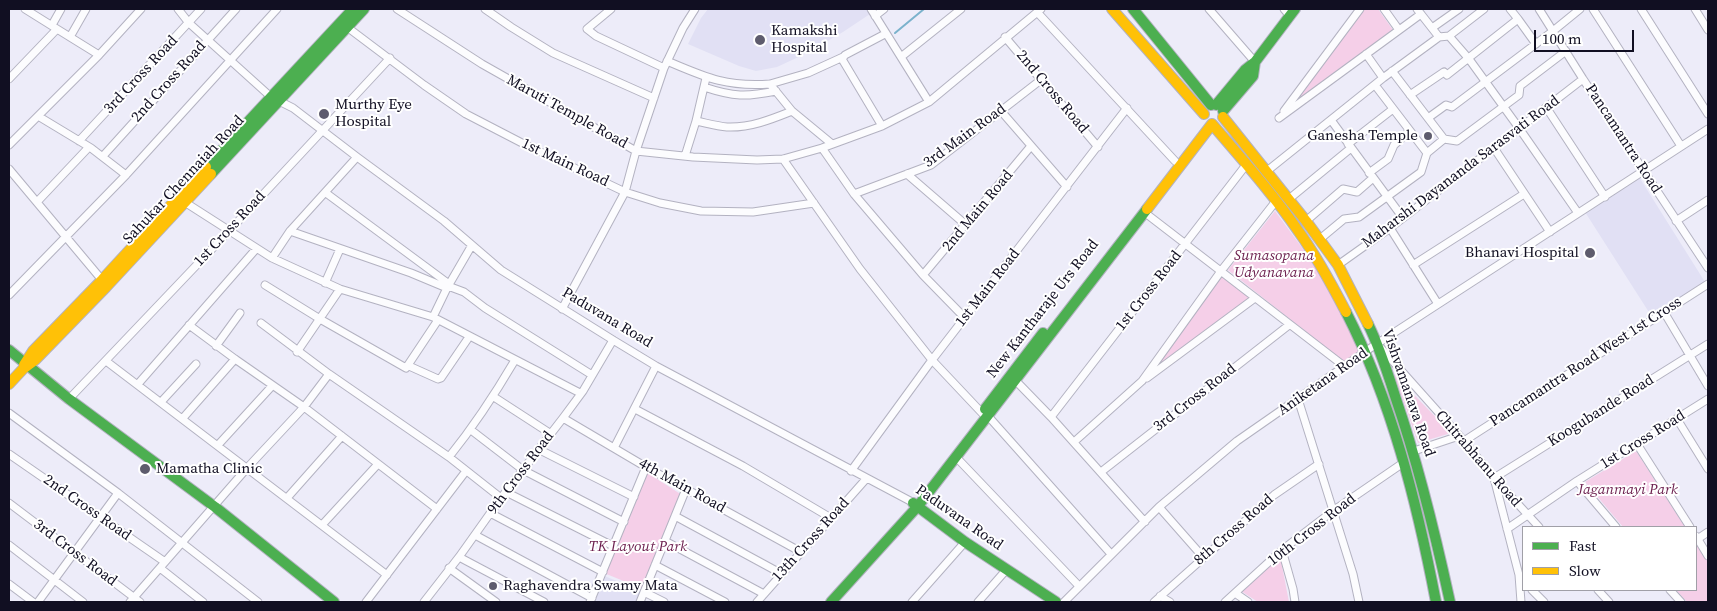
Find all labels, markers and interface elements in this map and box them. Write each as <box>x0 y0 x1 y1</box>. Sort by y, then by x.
scale bar <box>1537 20 1637 52</box>
place label: Kamakshi Hospital <box>771 22 837 57</box>
text: 100 m <box>1542 28 1582 49</box>
street label: 3rd Cross Road <box>100 32 182 118</box>
marker: Kamakshi Hospital <box>753 33 767 47</box>
street label: 2nd Cross Road <box>128 38 210 126</box>
street label: 2nd Cross Road <box>1012 47 1092 137</box>
street label: Maruti Temple Road <box>503 71 631 153</box>
street label: Pancamantra Road <box>1581 81 1665 197</box>
street label: Maharshi Dayananda Sarasvati Road <box>1359 92 1563 252</box>
place label: Murthy Eye Hospital <box>335 96 412 131</box>
street label: 3rd Main Road <box>920 100 1010 172</box>
marker: Murthy Eye Hospital <box>317 107 331 121</box>
street label: Sahukar Chennaiah Road <box>120 112 248 248</box>
place label: Ganesha Temple <box>1307 127 1418 145</box>
marker: Ganesha Temple <box>1422 130 1434 142</box>
street label: 1st Main Road <box>518 135 612 191</box>
street label: 2nd Main Road <box>939 167 1017 255</box>
street label: 1st Cross Road <box>190 187 270 271</box>
street label: New Kantharaje Urs Road <box>983 236 1103 382</box>
place label: Bhanavi Hospital <box>1465 244 1579 262</box>
street label: 1st Main Road <box>952 245 1024 331</box>
marker: Bhanavi Hospital <box>1583 246 1597 260</box>
street label: 1st Cross Road <box>1112 247 1186 335</box>
park label: Sumasopana Udyanavana <box>1234 247 1314 282</box>
street label: Paduvana Road <box>558 284 656 352</box>
street label: Pancamantra Road West 1st Cross <box>1487 293 1685 431</box>
street label: Vishvamanava Road <box>1378 327 1438 459</box>
street label: Aniketana Road <box>1275 344 1371 420</box>
street label: 3rd Cross Road <box>1150 360 1240 436</box>
street label: Koogubande Road <box>1545 371 1657 451</box>
street label: Chitrabhanu Road <box>1431 407 1525 511</box>
street label: 1st Cross Road <box>1597 407 1689 473</box>
street label: 9th Cross Road <box>484 428 558 518</box>
street label: 4th Main Road <box>635 455 729 517</box>
place label: Mamatha Clinic <box>156 460 262 478</box>
marker: Mamatha Clinic <box>138 462 152 476</box>
street label: 2nd Cross Road <box>40 471 134 545</box>
street label: Paduvana Road <box>912 481 1006 555</box>
park label: Jaganmayi Park <box>1578 481 1678 499</box>
street label: 10th Cross Road <box>1264 490 1360 570</box>
street label: 8th Cross Road <box>1191 491 1277 569</box>
street label: 13th Cross Road <box>769 494 853 586</box>
street label: 3rd Cross Road <box>30 516 120 590</box>
legend <box>1522 526 1697 591</box>
text: Fast <box>1569 535 1596 556</box>
park label: TK Layout Park <box>589 538 687 556</box>
text: Slow <box>1569 560 1601 581</box>
place label: Raghavendra Swamy Mata <box>503 577 678 595</box>
marker: Raghavendra Swamy Mata <box>487 580 499 592</box>

